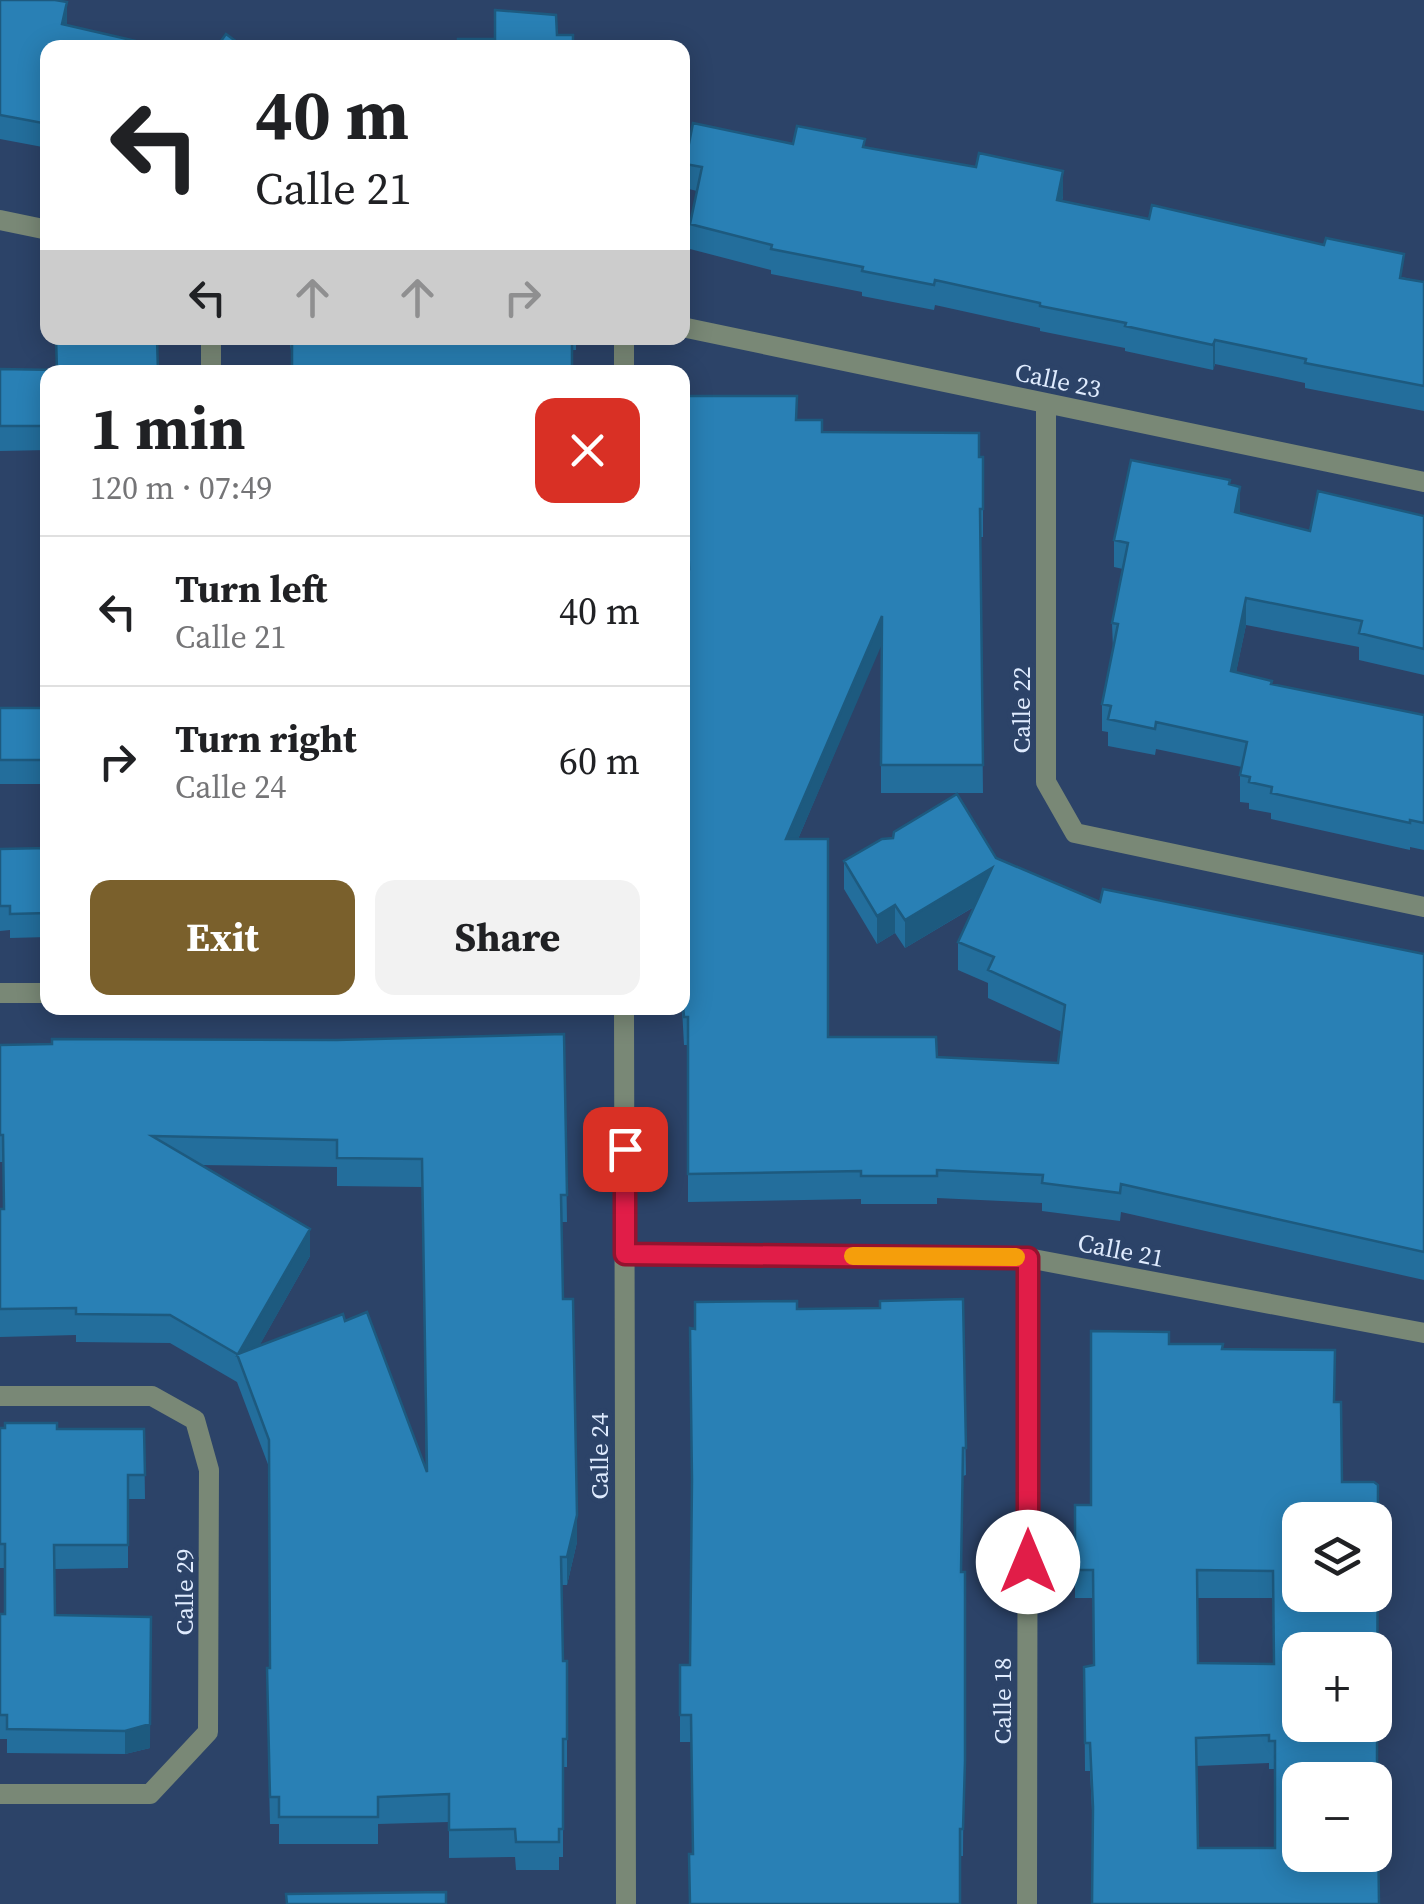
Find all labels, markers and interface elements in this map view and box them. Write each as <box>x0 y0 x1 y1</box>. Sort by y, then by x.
text: 40 m <box>255 66 409 162</box>
icon: left <box>90 80 220 210</box>
text: Calle 21 <box>255 157 412 219</box>
icon: left <box>180 270 235 325</box>
icon: ahead <box>285 270 340 325</box>
icon: ahead <box>390 270 445 325</box>
icon: right <box>495 270 550 325</box>
street label: Calle 23 <box>1012 354 1104 406</box>
text: 1 min <box>90 387 246 469</box>
button: close <box>535 398 640 503</box>
text: 120 m · 07:49 <box>90 466 272 510</box>
text: Turn left <box>175 563 327 615</box>
icon: left <box>90 584 145 639</box>
text: 40 m <box>559 585 640 637</box>
text: Calle 21 <box>175 615 286 659</box>
street label: Calle 22 <box>1004 667 1038 753</box>
text: Turn right <box>175 713 357 765</box>
icon: right <box>90 734 145 789</box>
text: 60 m <box>559 735 640 787</box>
text: Calle 24 <box>175 765 286 809</box>
button: Exit <box>90 880 355 995</box>
button: Share <box>375 880 640 995</box>
pin <box>583 1107 668 1192</box>
icon: arrive <box>598 1122 653 1177</box>
street label: Calle 21 <box>1075 1225 1167 1275</box>
street label: Calle 24 <box>582 1412 616 1499</box>
map controls <box>1282 1502 1392 1872</box>
button: layers <box>1282 1502 1392 1612</box>
position arrow <box>976 1510 1080 1614</box>
street label: Calle 29 <box>167 1549 201 1635</box>
button: + <box>1282 1632 1392 1742</box>
street label: Calle 18 <box>985 1658 1019 1744</box>
button: − <box>1282 1762 1392 1872</box>

